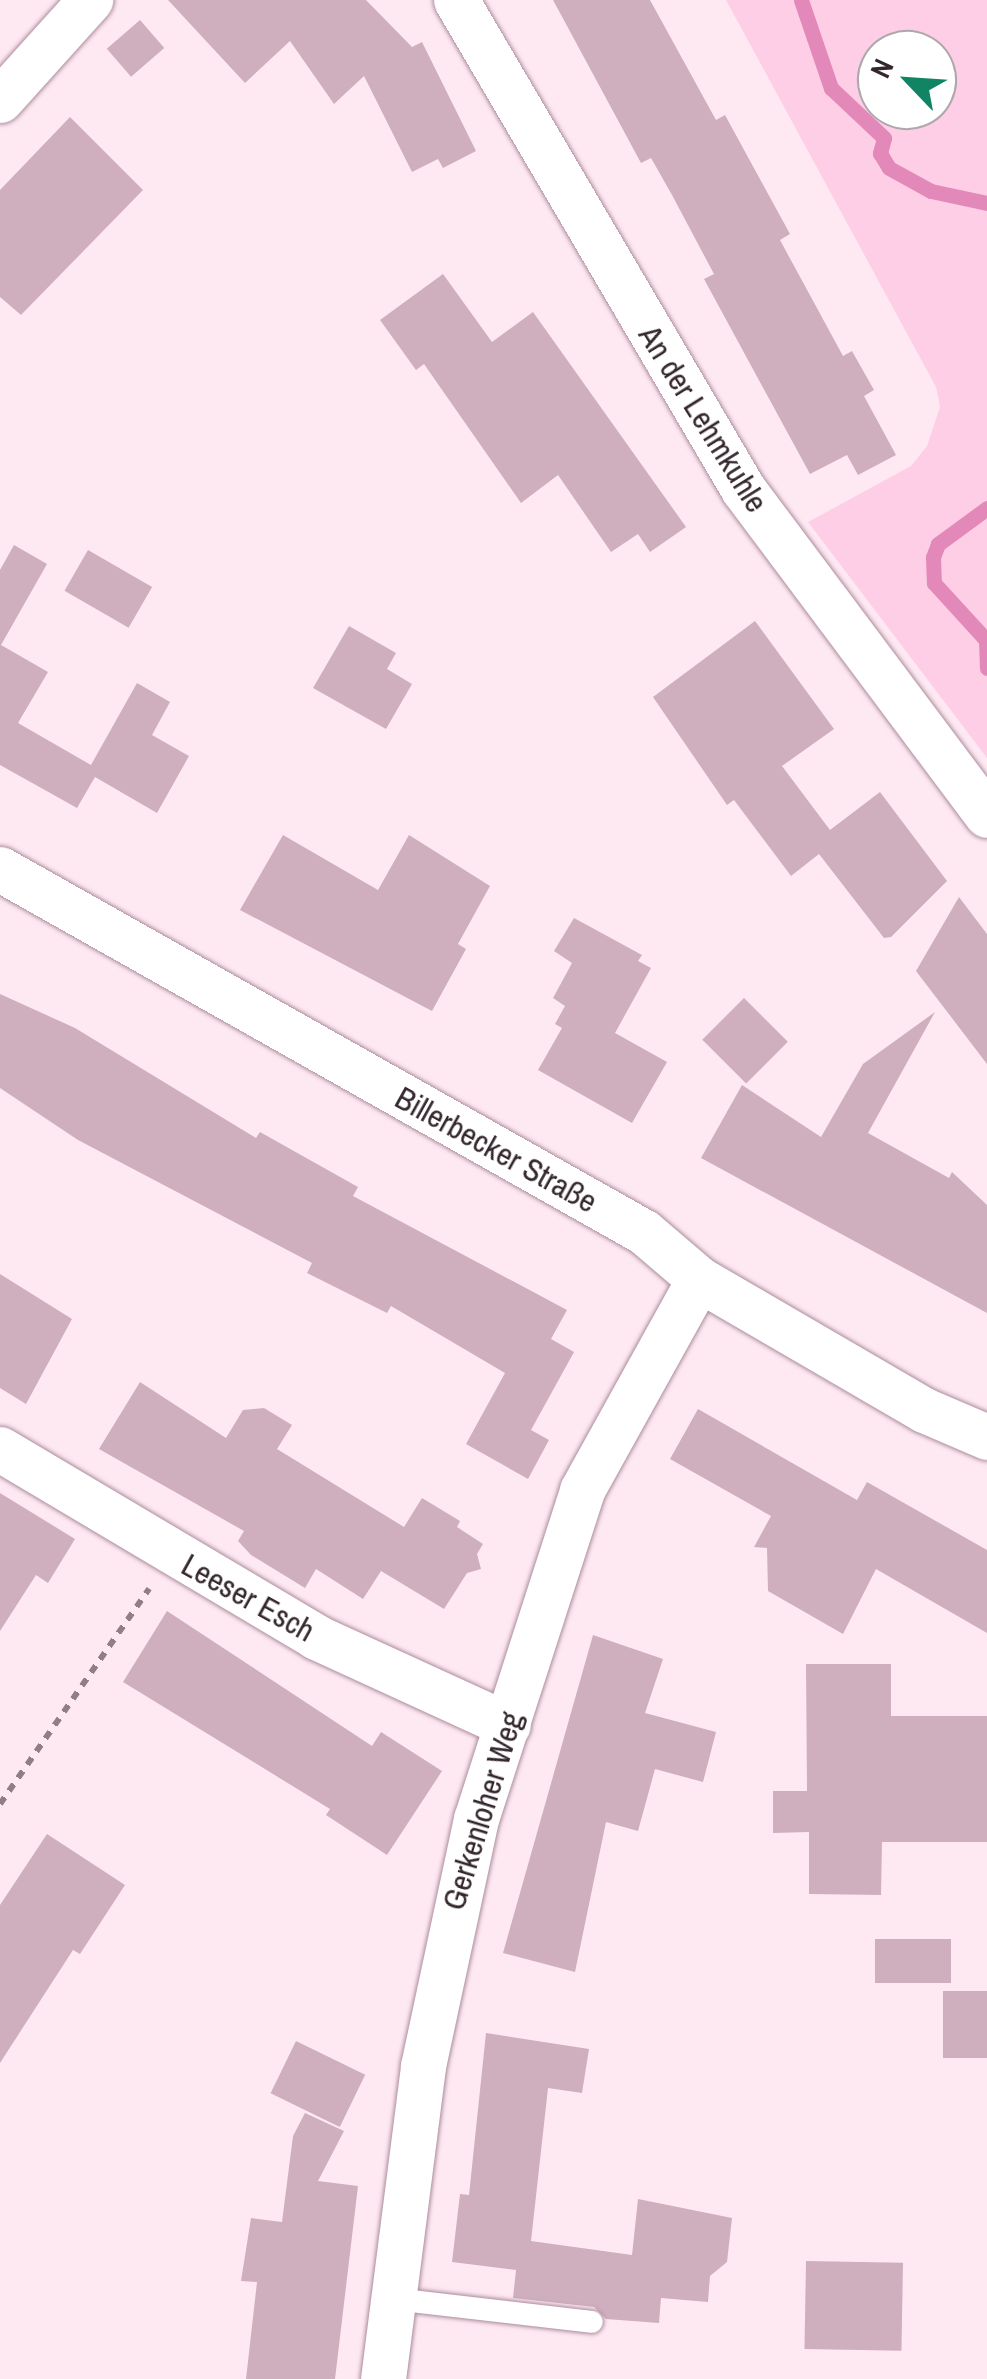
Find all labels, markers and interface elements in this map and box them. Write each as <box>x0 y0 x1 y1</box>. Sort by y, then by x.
north arrow <box>857 30 957 130</box>
text: N <box>861 53 902 84</box>
street label: An der Lehmkuhle <box>630 319 776 519</box>
street label: Billerbecker Straße <box>388 1079 604 1221</box>
street label: Leeser Esch <box>175 1546 321 1650</box>
street label: Gerkenloher Weg <box>435 1707 531 1915</box>

